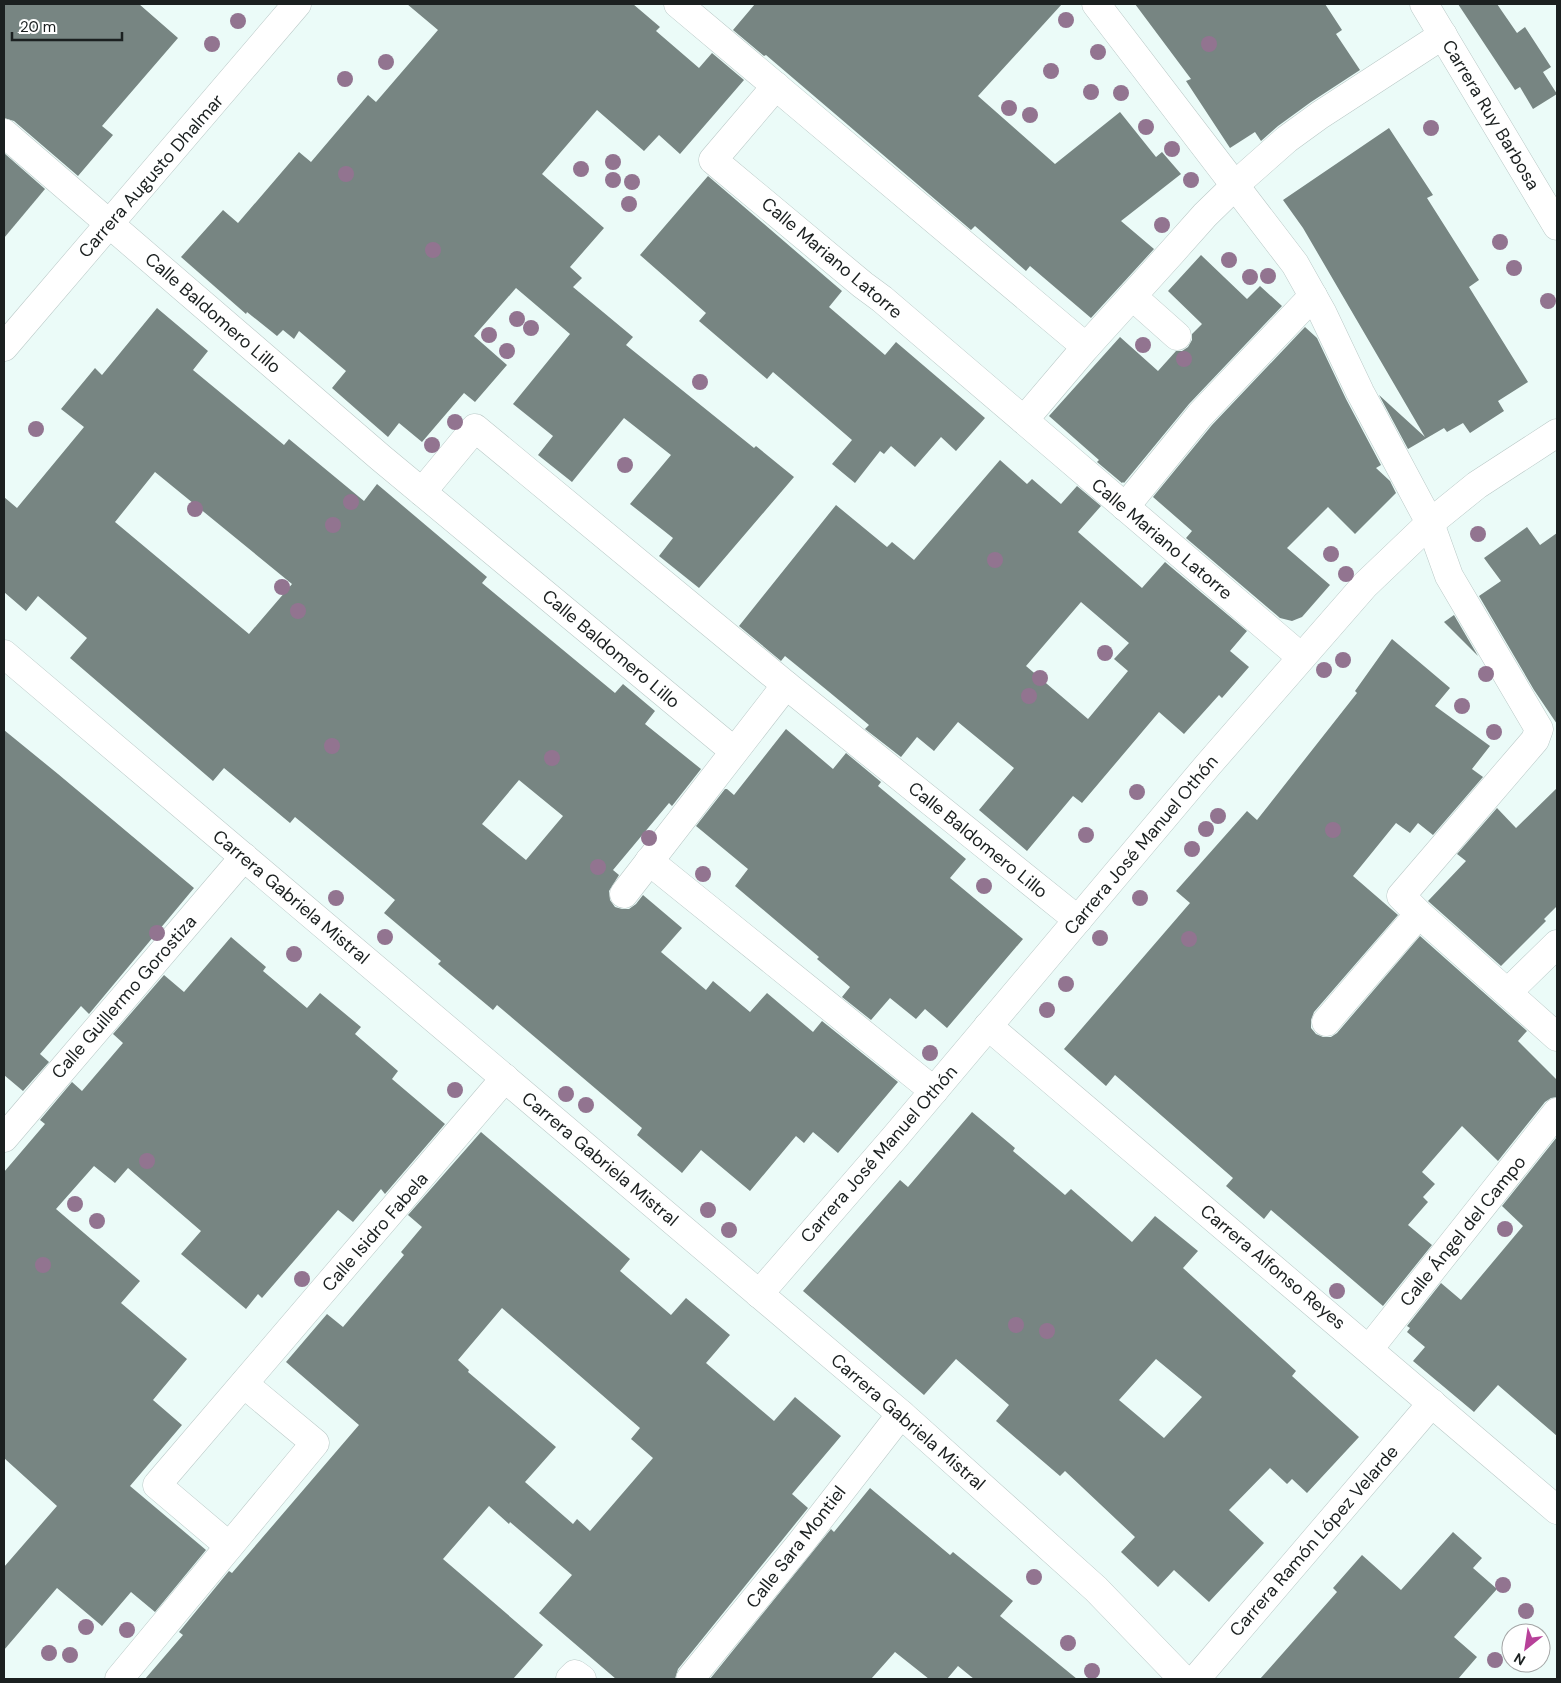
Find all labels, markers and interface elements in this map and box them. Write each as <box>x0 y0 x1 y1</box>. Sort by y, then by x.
scale bar <box>12 10 122 42</box>
text: 20 m <box>20 17 56 37</box>
street label: Carrera Ruy Barbosa <box>1437 36 1545 194</box>
street label: Carrera Augusto Dhalmar <box>73 89 229 263</box>
street label: Calle Mariano Latorre <box>757 192 907 324</box>
street label: Calle Baldomero Lillo <box>140 247 286 379</box>
street label: Calle Mariano Latorre <box>1087 473 1237 605</box>
street label: Calle Baldomero Lillo <box>537 584 685 714</box>
street label: Carrera José Manuel Othón <box>1059 750 1223 940</box>
street label: Calle Baldomero Lillo <box>903 776 1053 904</box>
street label: Carrera Gabriela Mistral <box>208 824 374 970</box>
street label: Calle Guillermo Gorostiza <box>46 910 202 1084</box>
street label: Carrera José Manuel Othón <box>795 1060 963 1248</box>
street label: Carrera Gabriela Mistral <box>517 1086 683 1232</box>
street label: Calle Ángel del Campo <box>1395 1150 1531 1312</box>
street label: Calle Isidro Fabela <box>317 1167 433 1297</box>
street label: Carrera Alfonso Reyes <box>1195 1199 1351 1335</box>
street label: Carrera Gabriela Mistral <box>826 1348 990 1496</box>
street label: Carrera Ramón López Velarde <box>1224 1440 1404 1642</box>
street label: Calle Sara Montiel <box>741 1481 851 1613</box>
north arrow <box>1501 1623 1551 1673</box>
text: N <box>1511 1649 1528 1670</box>

